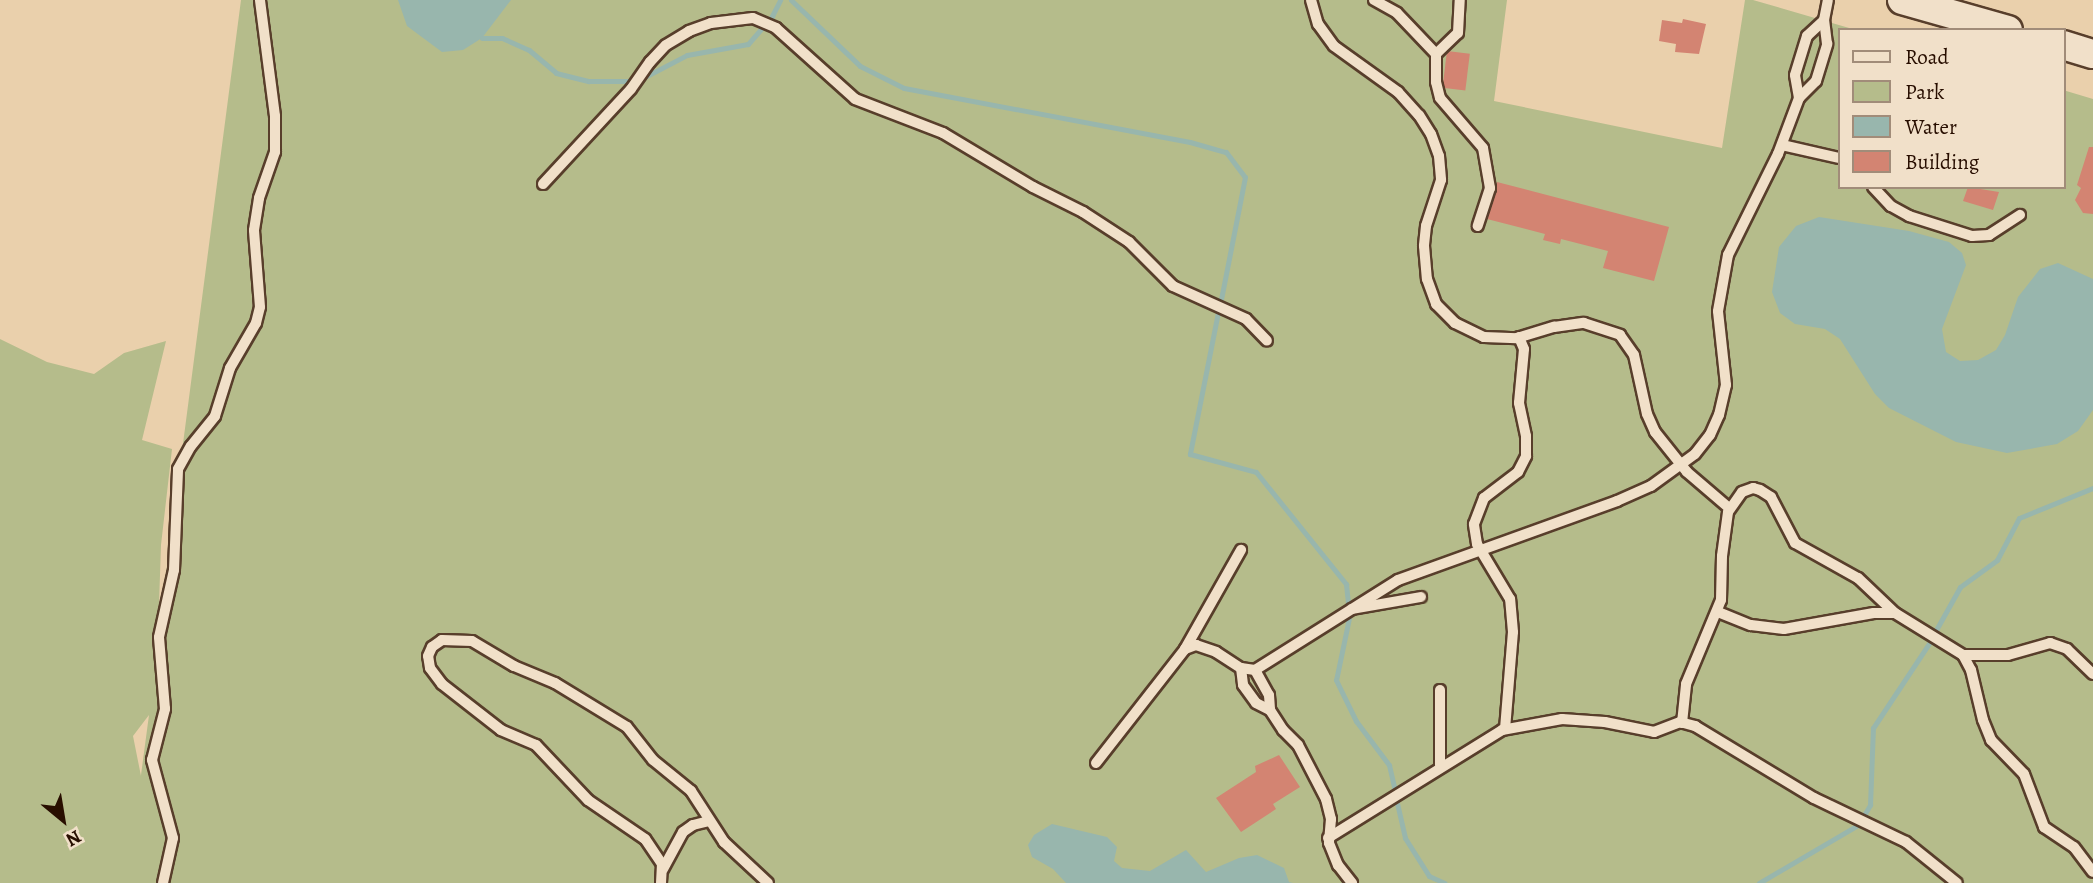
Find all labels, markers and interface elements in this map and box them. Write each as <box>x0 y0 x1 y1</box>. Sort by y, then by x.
legend <box>1838 28 2065 189</box>
text: Road <box>1905 43 1949 71</box>
text: Park <box>1905 78 1944 106</box>
text: Water <box>1905 113 1957 141</box>
text: Building <box>1905 148 1979 176</box>
north arrow <box>28 785 98 855</box>
text: N <box>61 823 86 853</box>

